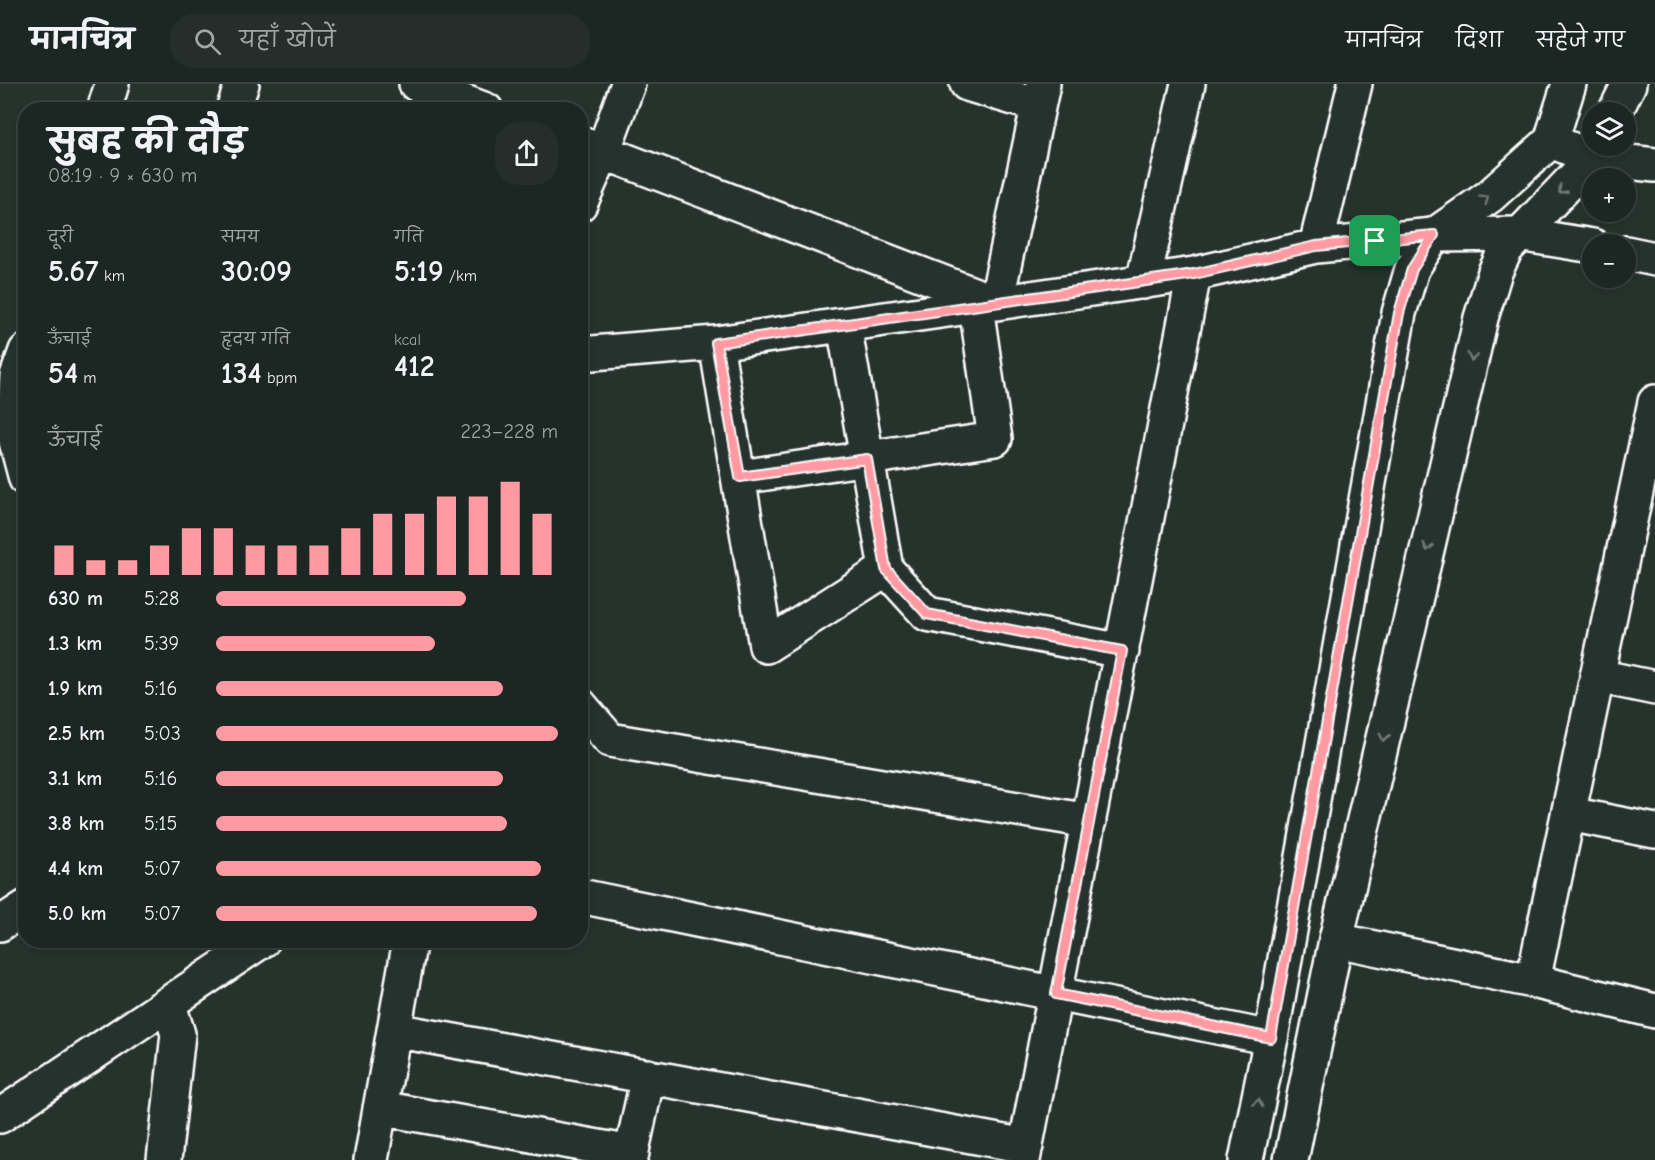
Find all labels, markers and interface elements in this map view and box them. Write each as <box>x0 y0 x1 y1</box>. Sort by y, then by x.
search box <box>170 14 590 68</box>
text: मानचित्र <box>30 24 134 56</box>
icon: search <box>191 25 224 58</box>
text: यहाँ खोजें <box>239 27 336 53</box>
text: मानचित्र <box>1345 28 1423 52</box>
text: दिशा <box>1456 28 1503 52</box>
text: सहेजे गए <box>1536 28 1625 52</box>
map controls <box>1582 102 1636 288</box>
button: layers <box>1582 102 1636 156</box>
text: सुबह की दौड़ <box>48 122 246 160</box>
button: share <box>495 122 558 185</box>
text: 08:19 · 9 × 630 m <box>48 164 197 187</box>
button: + <box>1582 168 1636 222</box>
one-way arrow <box>1559 182 1570 193</box>
one-way arrow <box>1479 195 1490 206</box>
pin <box>1349 215 1400 266</box>
icon: arrive <box>1358 224 1391 257</box>
text: दूरी <box>48 228 73 246</box>
text: समय <box>221 228 259 246</box>
text: गति <box>394 228 423 246</box>
button: − <box>1582 234 1636 288</box>
text: 5.67 <box>48 254 99 289</box>
text: 30:09 <box>221 254 292 289</box>
text: 5:19 <box>394 254 444 289</box>
text: km <box>99 267 125 285</box>
text: /km <box>444 267 477 285</box>
text: ऊँचाई <box>48 330 91 348</box>
text: हृदय गति <box>221 330 290 348</box>
text: kcal <box>394 331 421 349</box>
text: 412 <box>394 349 435 384</box>
one-way arrow <box>1466 352 1479 362</box>
text: 54 <box>48 356 78 391</box>
text: 134 <box>221 356 262 391</box>
text: m <box>78 369 97 387</box>
text: bpm <box>262 369 297 387</box>
text: 223–228 m <box>461 420 558 443</box>
text: ऊँचाई <box>48 428 102 451</box>
one-way arrow <box>1422 542 1435 552</box>
text: 630 m <box>48 587 103 610</box>
text: 5:28 <box>144 587 179 610</box>
text: 1.3 km <box>48 632 102 655</box>
text: 5:39 <box>144 632 179 655</box>
text: 1.9 km <box>48 677 103 700</box>
text: 5:16 <box>144 677 177 700</box>
text: 2.5 km <box>48 722 105 745</box>
text: 5:03 <box>144 722 181 745</box>
one-way arrow <box>1378 732 1391 742</box>
text: 3.1 km <box>48 767 102 790</box>
text: 5:16 <box>144 767 177 790</box>
text: 3.8 km <box>48 812 105 835</box>
text: 5:15 <box>144 812 177 835</box>
text: 4.4 km <box>48 857 103 880</box>
text: 5:07 <box>144 857 180 880</box>
text: 5.0 km <box>48 902 106 925</box>
text: 5:07 <box>144 902 180 925</box>
one-way arrow <box>1251 1098 1264 1108</box>

